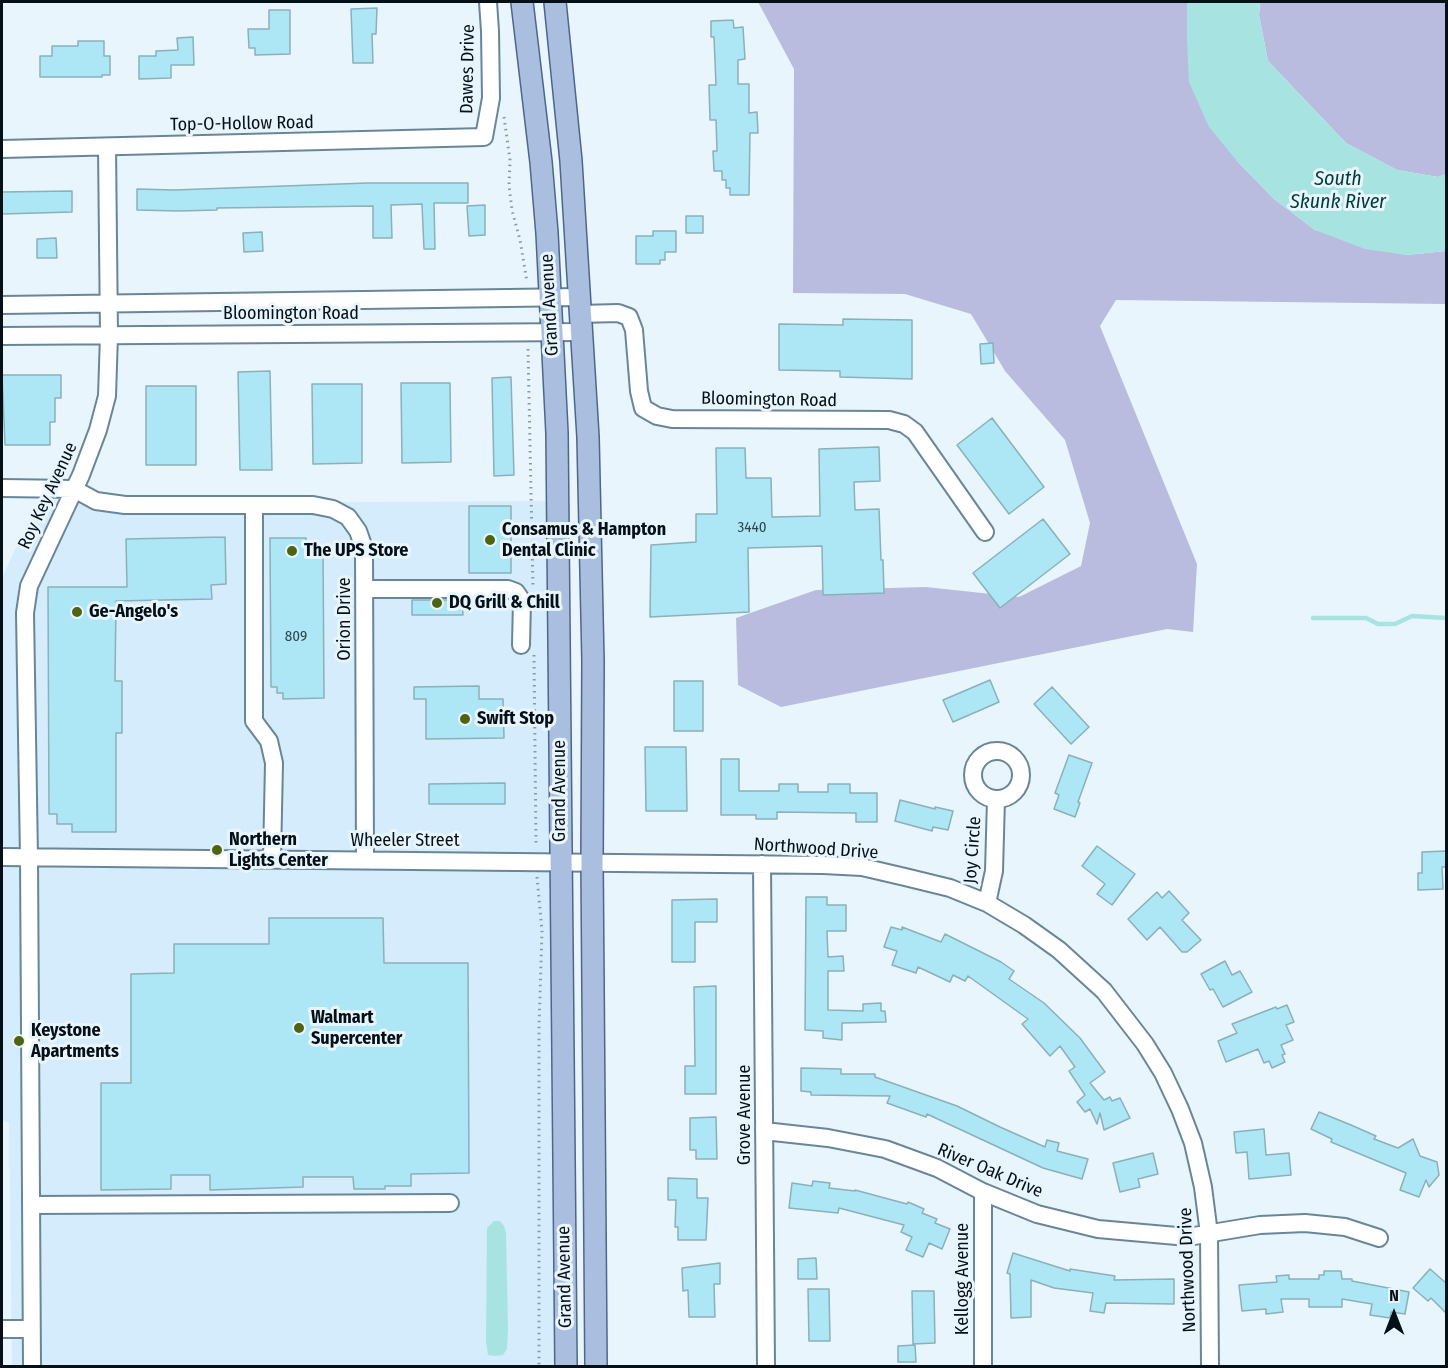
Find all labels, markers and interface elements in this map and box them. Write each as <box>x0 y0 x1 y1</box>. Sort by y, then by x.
street label: Dawes Drive <box>456 24 480 114</box>
street label: Top-O-Hollow Road <box>170 112 314 136</box>
water label: South Skunk River <box>1290 167 1386 214</box>
street label: Grand Avenue <box>537 253 563 357</box>
street label: Bloomington Road <box>223 303 359 325</box>
street label: Bloomington Road <box>701 388 837 412</box>
street label: Roy Key Avenue <box>14 439 82 553</box>
place label: Consamus & Hampton Dental Clinic <box>502 519 666 562</box>
house number: 3440 <box>737 519 767 537</box>
marker: Consamus & Hampton Dental Clinic <box>483 533 497 547</box>
place label: The UPS Store <box>304 540 408 562</box>
marker: The UPS Store <box>285 544 299 558</box>
street label: Orion Drive <box>334 577 356 661</box>
place label: DQ Grill & Chill <box>449 592 560 614</box>
marker: DQ Grill & Chill <box>430 596 444 610</box>
place label: Ge-Angelo's <box>89 601 178 623</box>
marker: Ge-Angelo's <box>70 605 84 619</box>
house number: 809 <box>285 628 307 646</box>
place label: Swift Stop <box>477 708 554 730</box>
marker: Swift Stop <box>458 712 472 726</box>
street label: Grand Avenue <box>549 740 571 842</box>
street label: Joy Circle <box>960 816 986 884</box>
place label: Northern Lights Center <box>229 829 328 872</box>
street label: Wheeler Street <box>350 830 460 852</box>
street label: Northwood Drive <box>753 834 879 864</box>
marker: Northern Lights Center <box>210 843 224 857</box>
place label: Walmart Supercenter <box>311 1007 402 1050</box>
place label: Keystone Apartments <box>31 1020 119 1062</box>
marker: Walmart Supercenter <box>292 1021 306 1035</box>
marker: Keystone Apartments <box>12 1034 26 1048</box>
street label: Grove Avenue <box>734 1065 756 1165</box>
street label: River Oak Drive <box>934 1139 1046 1203</box>
street label: Northwood Drive <box>1175 1207 1201 1333</box>
street label: Kellogg Avenue <box>952 1223 974 1335</box>
street label: Grand Avenue <box>553 1226 577 1328</box>
north arrow <box>1364 1284 1424 1344</box>
text: N <box>1389 1286 1399 1305</box>

